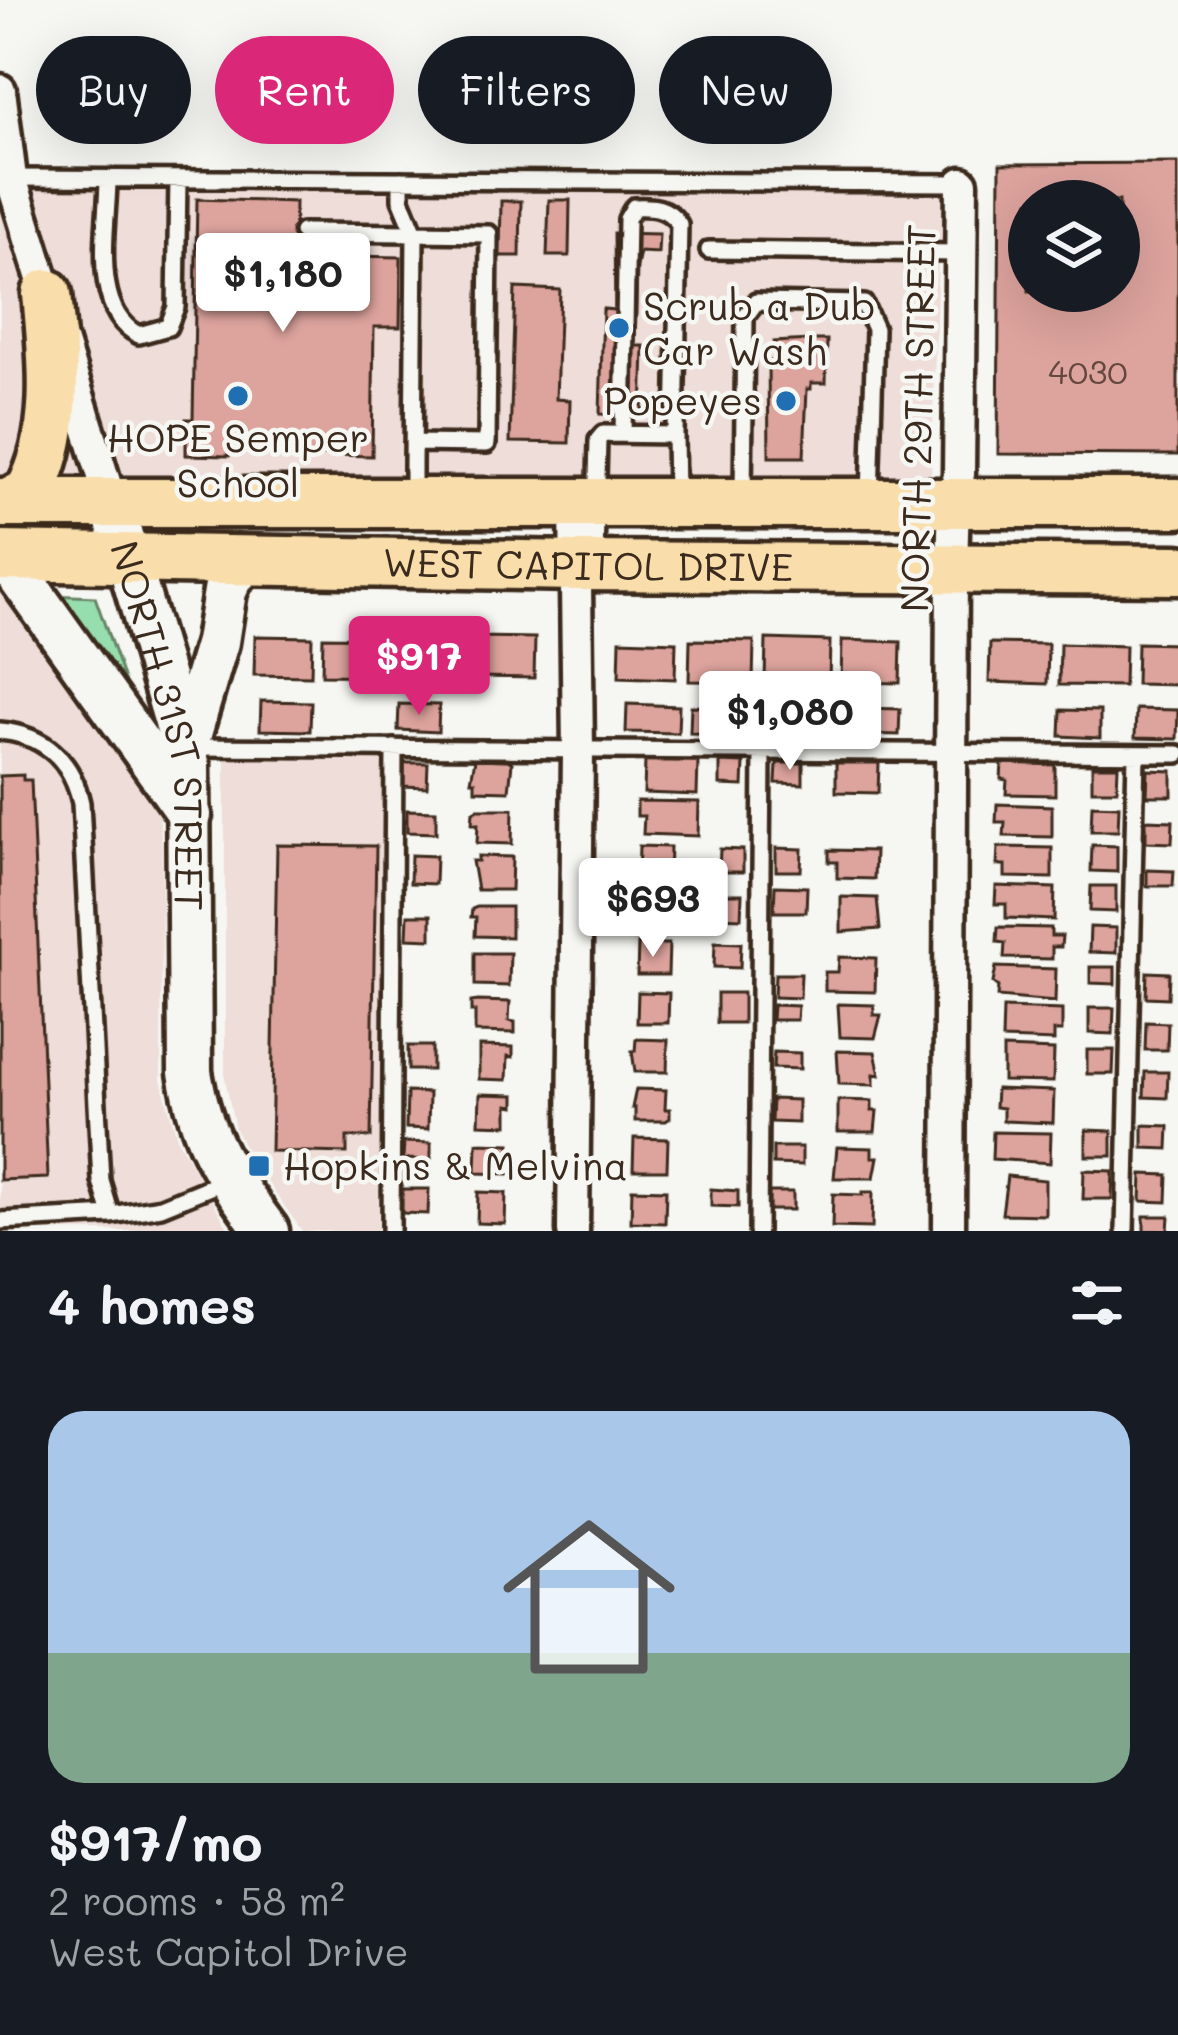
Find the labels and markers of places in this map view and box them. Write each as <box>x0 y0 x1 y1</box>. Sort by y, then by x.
pin: $1,180 <box>185 233 381 335</box>
place label: Scrub a Dub Car Wash <box>643 279 876 375</box>
marker: Scrub a Dub Car Wash <box>606 315 632 341</box>
place label: Popeyes <box>603 374 762 425</box>
marker: HOPE Semper School <box>225 383 251 409</box>
marker: Popeyes <box>773 388 799 414</box>
place label: HOPE Semper School <box>107 411 369 507</box>
pin: $917 <box>348 616 490 718</box>
pin: $1,080 <box>692 671 888 773</box>
pin: $693 <box>582 858 724 960</box>
place label: Hopkins & Melvina <box>283 1139 628 1190</box>
marker: Hopkins & Melvina <box>246 1153 272 1179</box>

